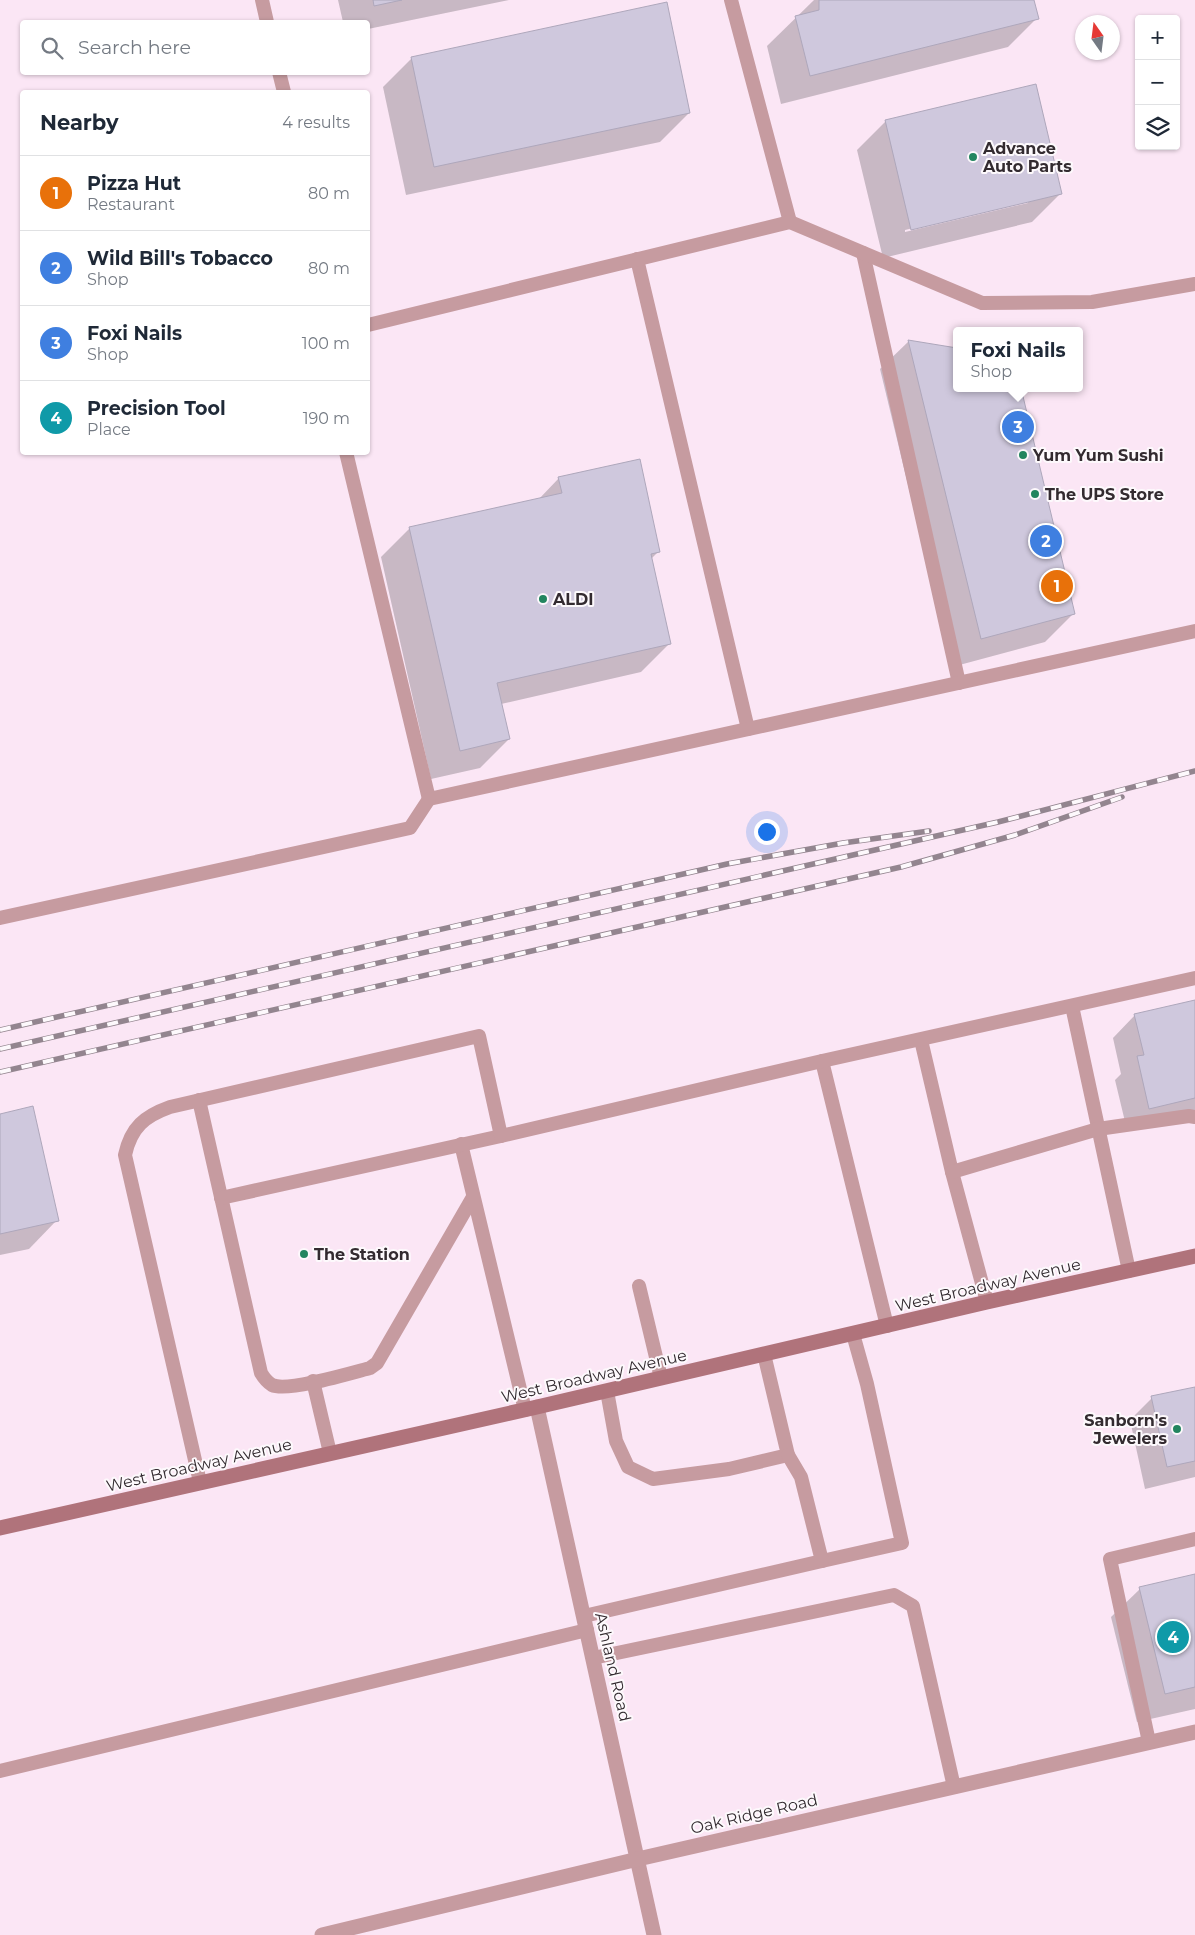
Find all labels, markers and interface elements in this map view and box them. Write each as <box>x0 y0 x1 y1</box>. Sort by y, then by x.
north arrow <box>1075 15 1120 60</box>
map controls <box>1135 15 1180 150</box>
button: + <box>1135 15 1180 60</box>
search box <box>20 20 370 75</box>
icon: search <box>38 34 66 62</box>
text: Search here <box>78 36 191 59</box>
button: − <box>1135 60 1180 105</box>
button: layers <box>1135 105 1180 150</box>
text: Nearby <box>40 110 119 135</box>
text: 4 results <box>282 113 350 132</box>
place label: Advance Auto Parts <box>982 139 1072 176</box>
marker: Advance Auto Parts <box>967 151 979 163</box>
text: Pizza Hut <box>87 172 181 195</box>
text: 1 <box>53 184 59 203</box>
text: 80 m <box>308 184 350 203</box>
text: Restaurant <box>87 195 175 214</box>
text: Wild Bill's Tobacco <box>87 247 273 270</box>
text: 2 <box>51 259 61 278</box>
text: 80 m <box>308 259 350 278</box>
text: Shop <box>87 270 129 289</box>
text: Foxi Nails <box>87 322 182 345</box>
popup <box>953 327 1083 392</box>
text: 3 <box>51 334 61 353</box>
text: 100 m <box>302 334 350 353</box>
text: Foxi Nails <box>970 339 1066 362</box>
text: Shop <box>87 345 129 364</box>
text: Shop <box>970 362 1012 381</box>
text: Precision Tool <box>87 397 226 420</box>
pin: 3 <box>1002 408 1034 446</box>
text: 4 <box>50 409 62 428</box>
text: 190 m <box>303 409 350 428</box>
text: Place <box>87 420 131 439</box>
place label: Yum Yum Sushi <box>1032 446 1164 465</box>
marker: Yum Yum Sushi <box>1017 449 1029 461</box>
place label: The UPS Store <box>1045 485 1164 504</box>
marker: The UPS Store <box>1029 488 1041 500</box>
pin: 2 <box>1030 522 1062 560</box>
pin: 1 <box>1041 567 1073 605</box>
place label: ALDI <box>552 590 593 609</box>
marker: ALDI <box>537 593 549 605</box>
your location <box>754 819 780 845</box>
place label: The Station <box>314 1245 410 1264</box>
marker: The Station <box>298 1248 310 1260</box>
street label: West Broadway Avenue <box>893 1254 1083 1316</box>
street label: West Broadway Avenue <box>499 1345 689 1407</box>
place label: Sanborn's Jewelers <box>1084 1411 1167 1448</box>
marker: Sanborn's Jewelers <box>1171 1423 1183 1435</box>
street label: West Broadway Avenue <box>104 1434 294 1496</box>
street label: Ashland Road <box>591 1611 635 1723</box>
pin: 4 <box>1157 1618 1189 1656</box>
street label: Oak Ridge Road <box>689 1790 819 1838</box>

